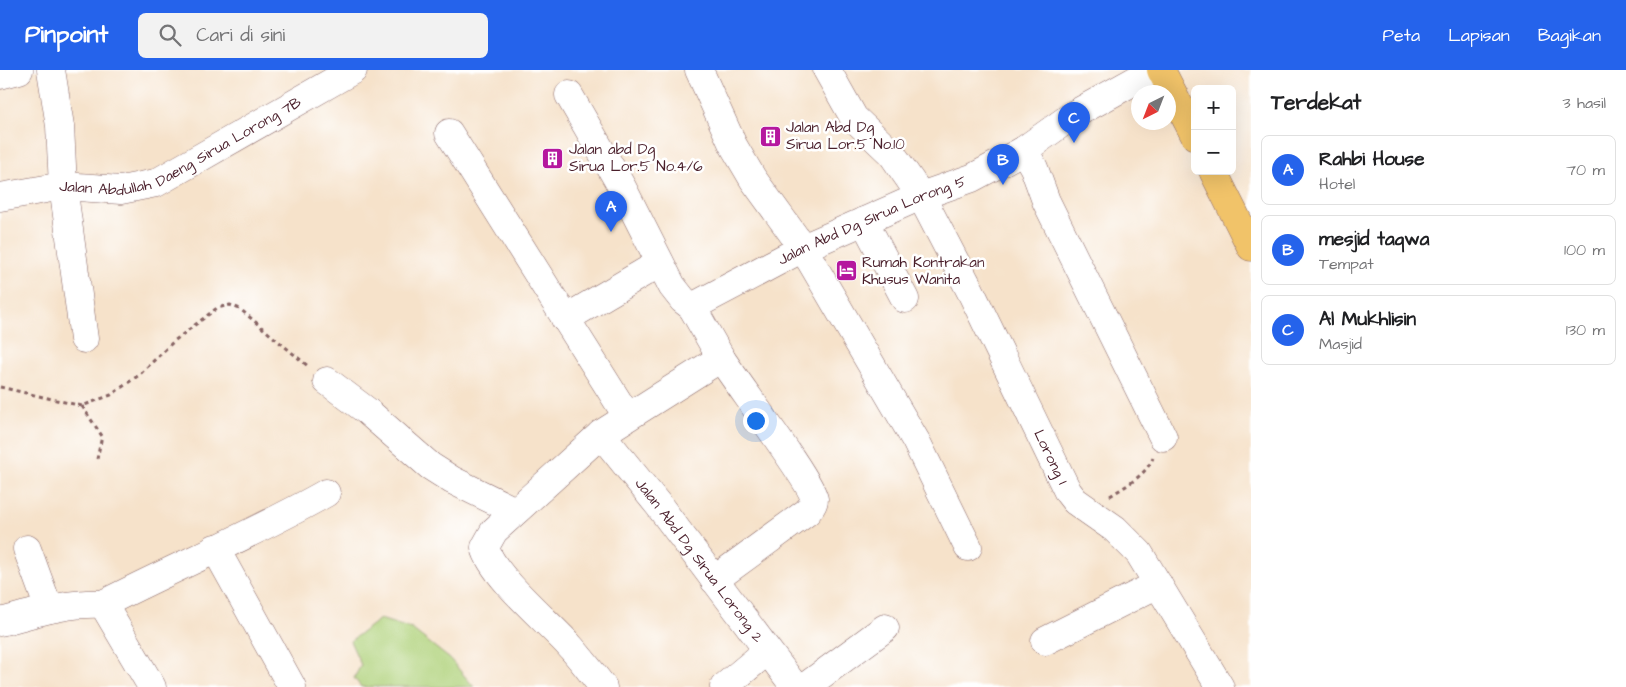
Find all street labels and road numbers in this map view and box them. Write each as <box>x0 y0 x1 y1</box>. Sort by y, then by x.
street label: Jalan Abdullah Daeng Sirua Lorong 7B <box>59 91 305 201</box>
street label: Jalan Abd Dg SIrua Lorong 5 <box>774 170 969 270</box>
street label: Lorong 1 <box>1029 426 1073 488</box>
street label: Jalan Abd Dg SIrua Lorong 2 <box>630 474 769 647</box>

